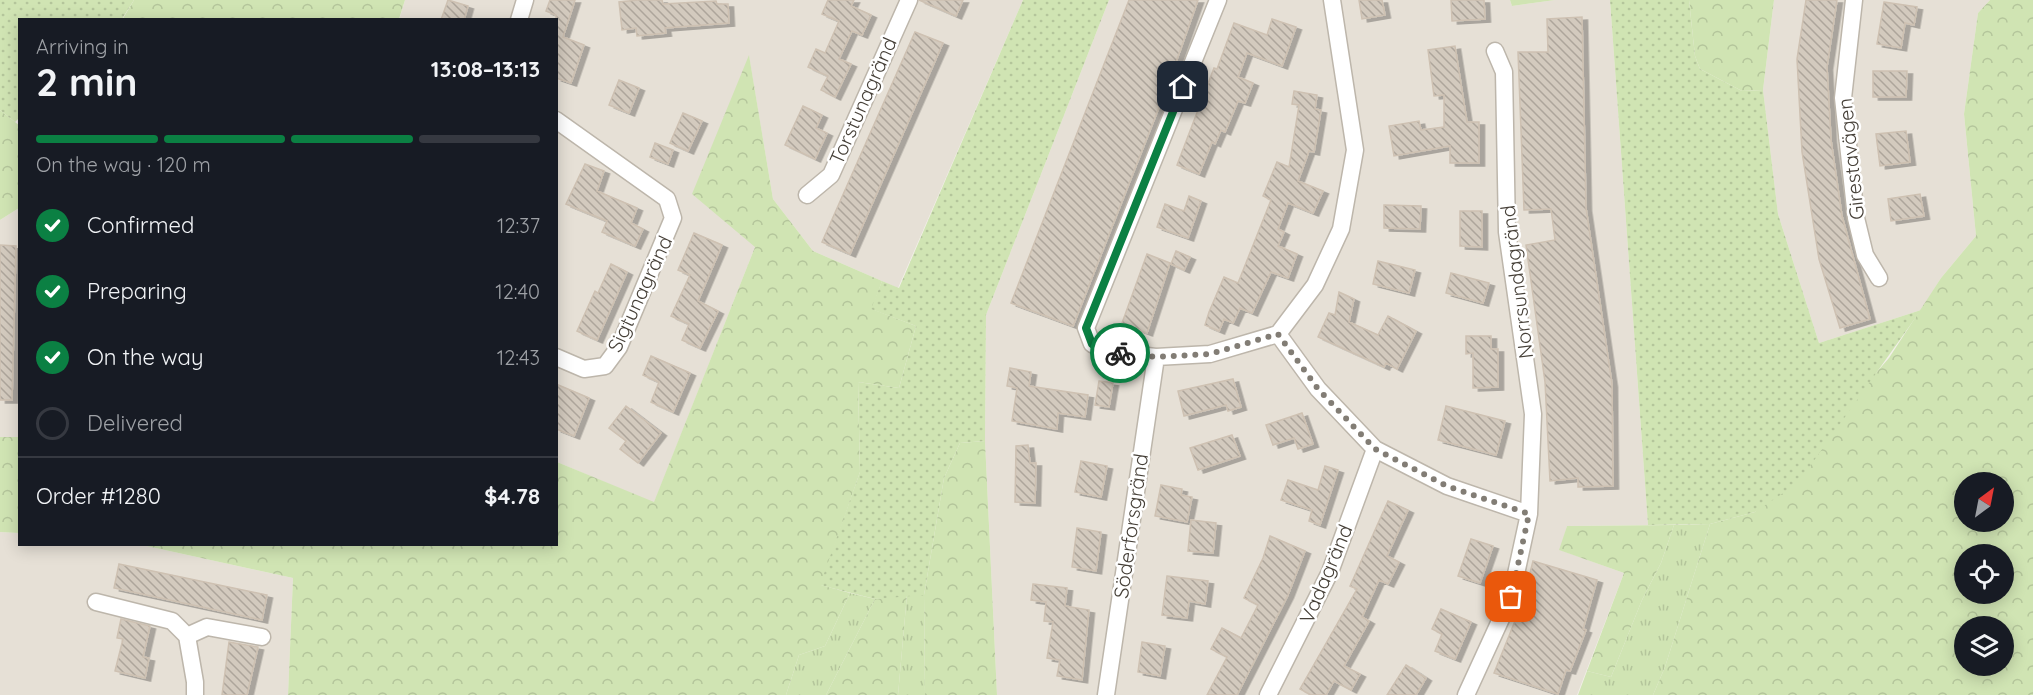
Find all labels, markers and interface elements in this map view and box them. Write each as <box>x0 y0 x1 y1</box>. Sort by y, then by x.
street label: Torstunagränd <box>823 33 902 168</box>
text: Arriving in <box>36 34 129 59</box>
text: 13:08–13:13 <box>431 55 540 83</box>
text: 2 min <box>36 57 138 106</box>
pin <box>1157 61 1208 112</box>
icon: home <box>1166 70 1199 103</box>
street label: Girestavägen <box>1832 97 1869 221</box>
text: On the way · 120 m <box>36 152 211 177</box>
street label: Norrsundagränd <box>1495 204 1538 360</box>
icon: check <box>36 209 69 242</box>
text: Confirmed <box>87 211 194 239</box>
text: 12:37 <box>497 213 540 238</box>
street label: Sigtunagränd <box>602 232 677 356</box>
icon: check <box>36 275 69 308</box>
text: Preparing <box>87 277 187 305</box>
text: 12:40 <box>495 279 540 304</box>
courier <box>1090 323 1150 383</box>
icon: bike <box>1104 337 1137 370</box>
icon: check <box>36 341 69 374</box>
text: On the way <box>87 343 203 371</box>
text: 12:43 <box>497 345 540 370</box>
text: Delivered <box>87 409 183 437</box>
street label: Söderforsgränd <box>1108 452 1153 600</box>
north arrow <box>1954 472 2014 532</box>
map controls <box>1954 472 2014 676</box>
text: Order #1280 <box>36 482 161 510</box>
text: $4.78 <box>484 482 540 510</box>
street label: Vadagränd <box>1293 521 1358 627</box>
button: locate <box>1954 544 2014 604</box>
pin <box>1485 571 1536 622</box>
icon: bag <box>1494 580 1527 613</box>
button: layers <box>1954 616 2014 676</box>

